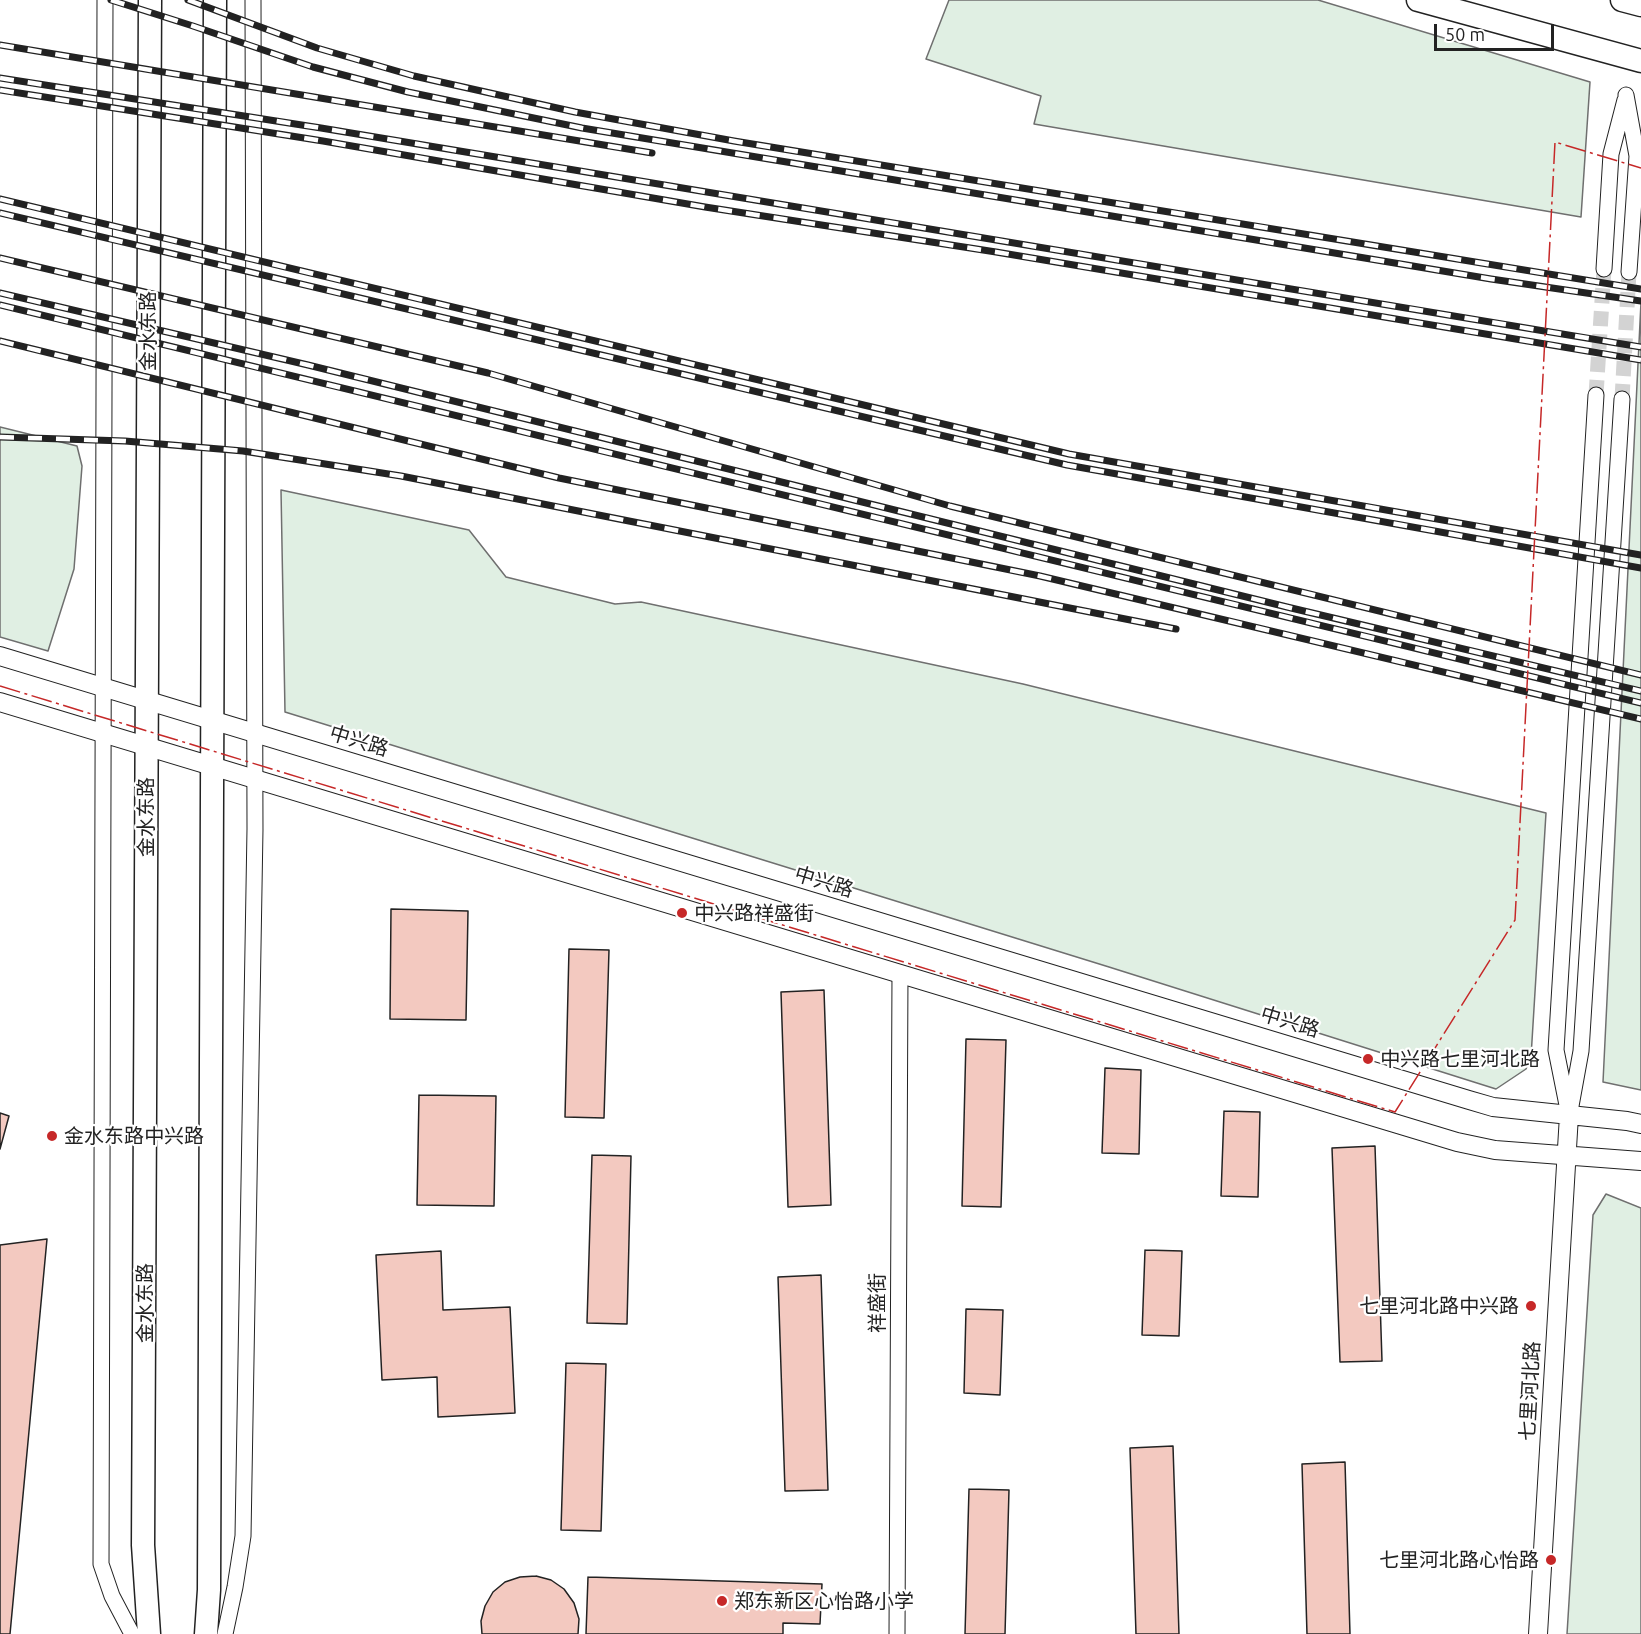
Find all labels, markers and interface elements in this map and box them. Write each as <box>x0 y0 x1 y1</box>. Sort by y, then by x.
scale bar <box>1437 12 1557 50</box>
text: 50 m <box>1445 24 1485 44</box>
street label: 金水东路 <box>136 291 160 371</box>
street label: 中兴路 <box>327 721 391 761</box>
street label: 金水东路 <box>134 777 158 857</box>
street label: 中兴路 <box>792 862 856 902</box>
place label: 中兴路祥盛街 <box>694 901 814 925</box>
marker: 中兴路祥盛街 <box>675 906 689 920</box>
street label: 中兴路 <box>1258 1002 1322 1042</box>
place label: 中兴路七里河北路 <box>1380 1047 1540 1071</box>
marker: 中兴路七里河北路 <box>1361 1052 1375 1066</box>
place label: 金水东路中兴路 <box>64 1124 204 1148</box>
marker: 金水东路中兴路 <box>45 1129 59 1143</box>
street label: 金水东路 <box>133 1263 157 1343</box>
street label: 祥盛街 <box>865 1273 889 1333</box>
place label: 七里河北路中兴路 <box>1359 1294 1519 1318</box>
marker: 七里河北路中兴路 <box>1524 1299 1538 1313</box>
street label: 七里河北路 <box>1515 1340 1545 1442</box>
place label: 七里河北路心怡路 <box>1379 1548 1539 1572</box>
marker: 七里河北路心怡路 <box>1544 1553 1558 1567</box>
place label: 郑东新区心怡路小学 <box>734 1589 914 1613</box>
marker: 郑东新区心怡路小学 <box>715 1594 729 1608</box>

